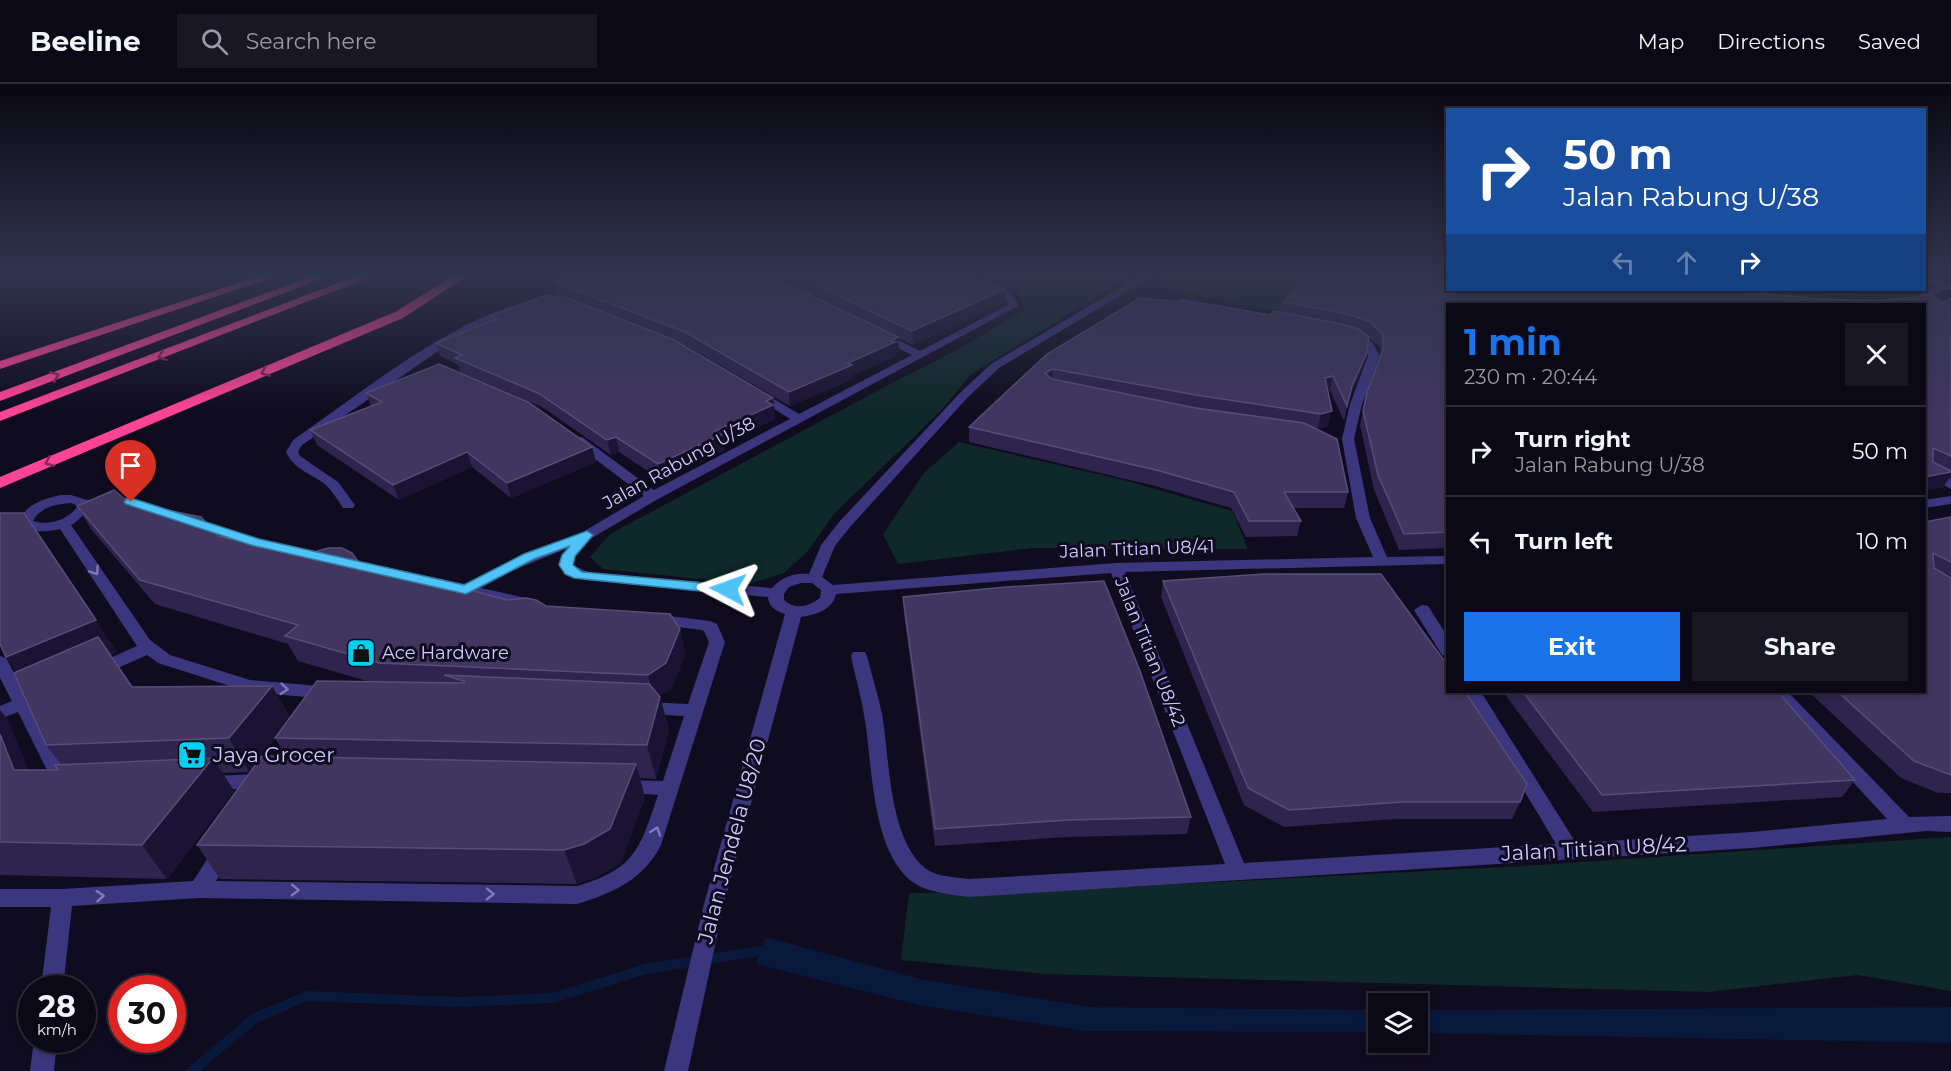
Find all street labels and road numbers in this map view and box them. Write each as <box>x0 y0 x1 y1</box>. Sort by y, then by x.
street label: Jalan Rabung U/38 <box>598 412 759 515</box>
street label: Jalan Titian U8/41 <box>1058 535 1215 563</box>
street label: Jalan Titian U8/42 <box>1110 573 1190 730</box>
street label: Jalan Jendela U8/20 <box>692 736 771 947</box>
street label: Jalan Titian U8/42 <box>1500 831 1687 866</box>

